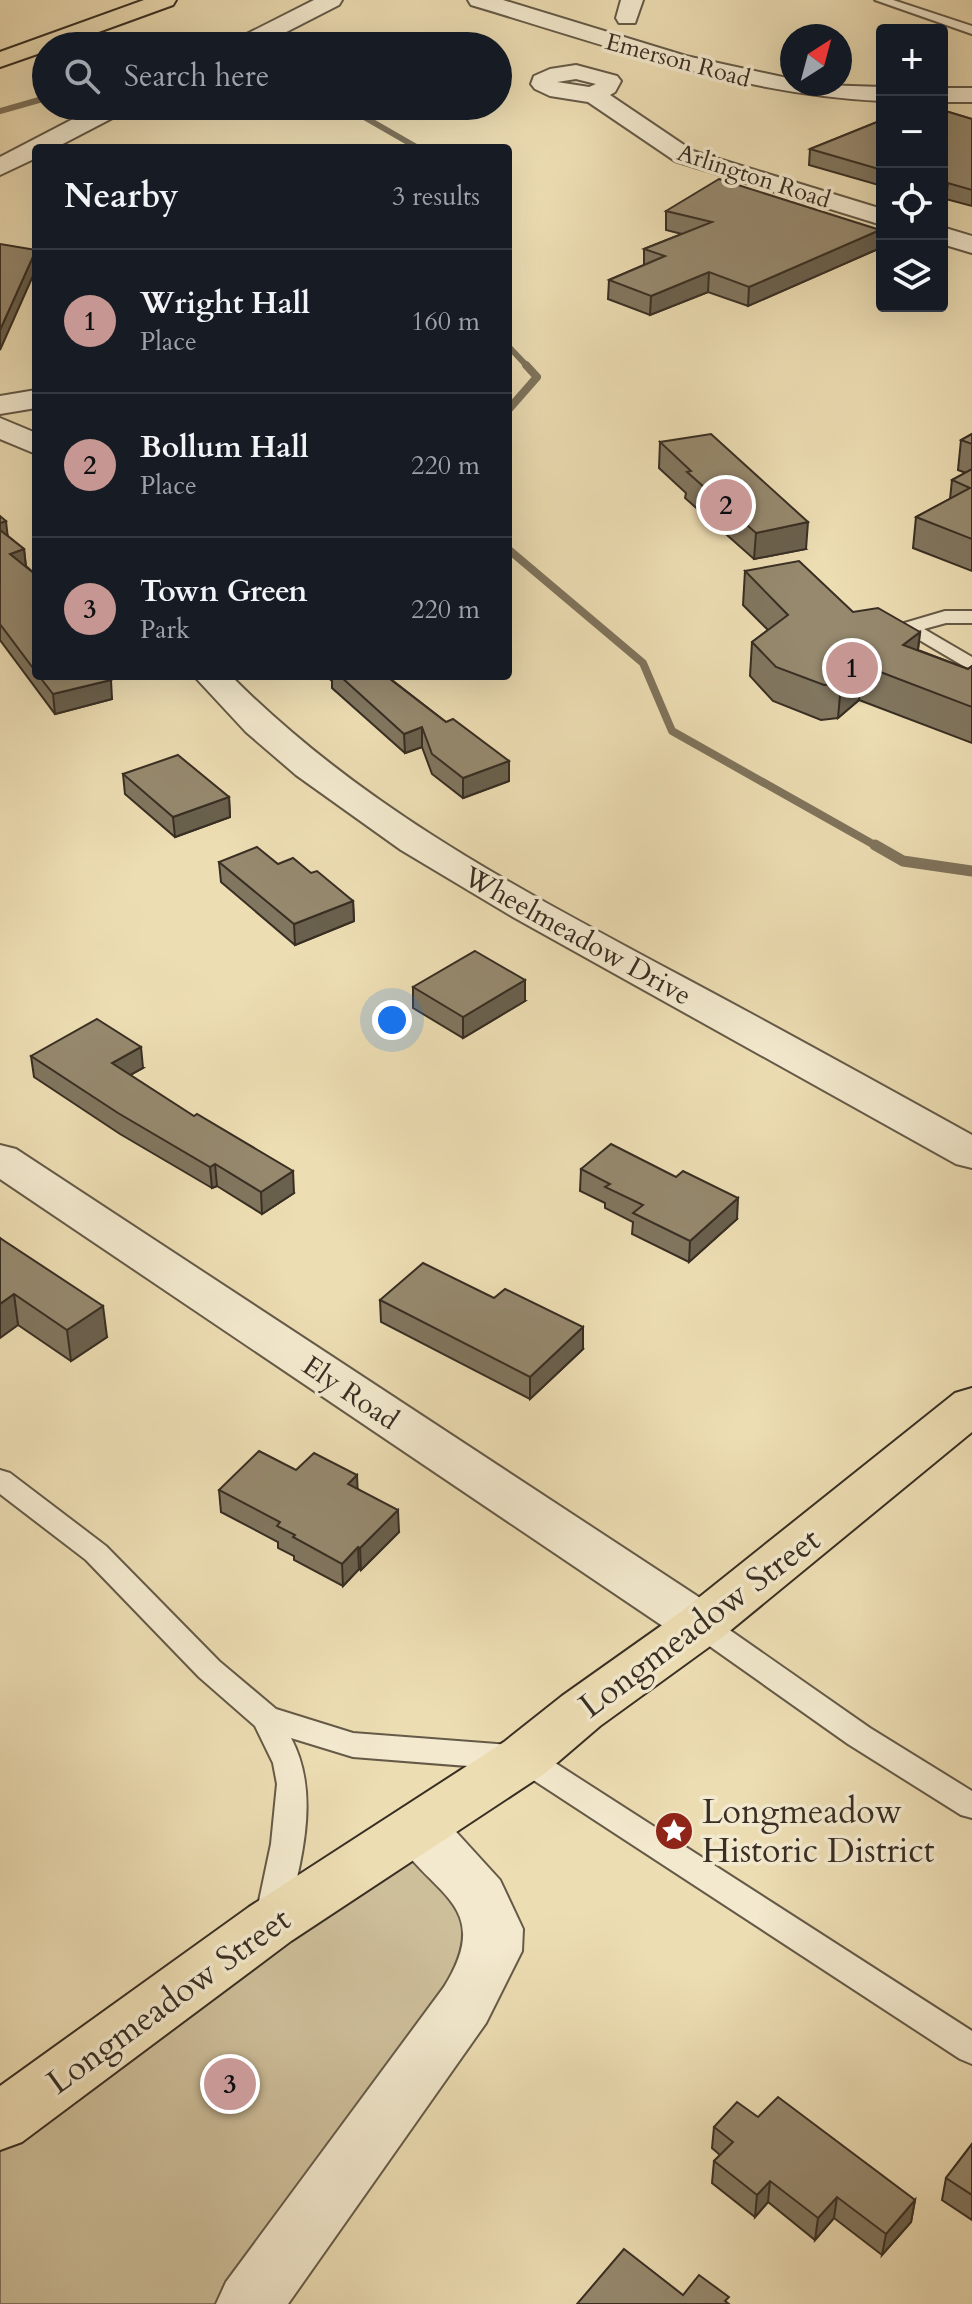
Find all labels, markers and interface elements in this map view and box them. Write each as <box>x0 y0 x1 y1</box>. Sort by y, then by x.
north arrow <box>780 24 852 96</box>
map controls <box>876 24 948 312</box>
button: + <box>876 24 948 96</box>
street label: Emerson Road <box>602 25 754 96</box>
search box <box>32 32 512 120</box>
icon: search <box>60 54 104 98</box>
text: Search here <box>124 56 269 97</box>
button: − <box>876 96 948 168</box>
street label: Arlington Road <box>673 136 835 217</box>
button: locate <box>876 168 948 240</box>
text: Nearby <box>64 173 179 219</box>
text: 3 results <box>392 179 480 214</box>
button: layers <box>876 240 948 312</box>
text: Wright Hall <box>140 283 310 324</box>
text: 1 <box>83 304 97 339</box>
text: 160 m <box>411 304 480 339</box>
text: Place <box>140 324 197 359</box>
text: Bollum Hall <box>140 427 309 468</box>
text: 2 <box>83 448 97 483</box>
text: 220 m <box>411 448 480 483</box>
text: Place <box>140 468 197 503</box>
pin: 2 <box>700 475 752 535</box>
text: Town Green <box>140 571 308 612</box>
text: 3 <box>83 592 97 627</box>
text: 220 m <box>411 592 480 627</box>
text: Park <box>140 612 190 647</box>
pin: 1 <box>826 638 878 698</box>
street label: Wheelmeadow Drive <box>456 857 698 1014</box>
your location <box>372 1000 412 1040</box>
street label: Ely Road <box>295 1347 406 1439</box>
street label: Longmeadow Street <box>570 1517 830 1729</box>
place label: Longmeadow Historic District <box>702 1789 935 1874</box>
place icon: Longmeadow Historic District <box>653 1810 695 1852</box>
street label: Longmeadow Street <box>37 1897 300 2105</box>
pin: 3 <box>204 2054 256 2114</box>

